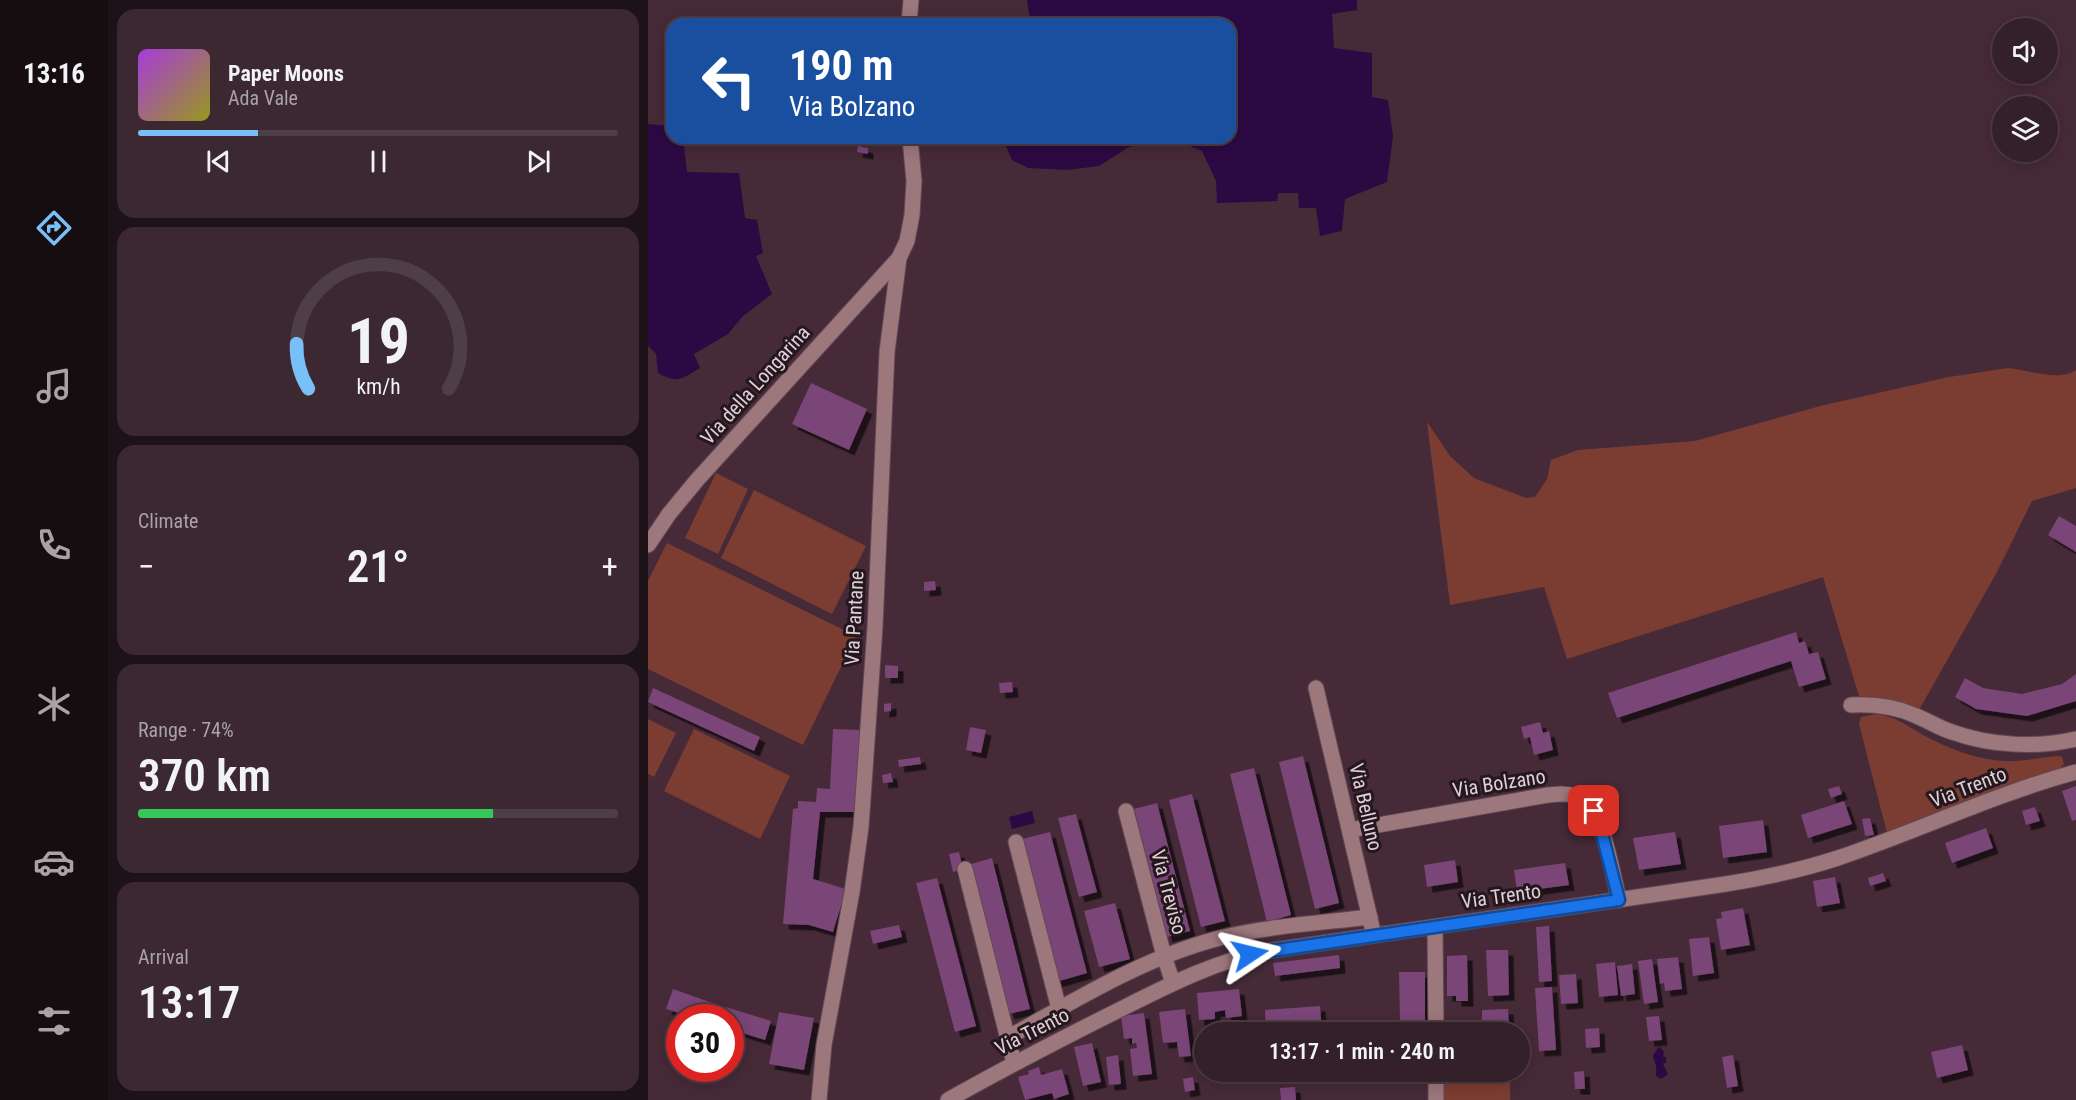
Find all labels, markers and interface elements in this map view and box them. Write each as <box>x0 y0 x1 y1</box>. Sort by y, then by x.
map controls <box>1992 18 2058 162</box>
button: sound <box>1992 18 2058 84</box>
text: 190 m <box>789 41 894 90</box>
icon: left <box>690 42 768 120</box>
text: 13:16 <box>23 58 85 90</box>
text: Paper Moons <box>228 61 344 86</box>
text: Ada Vale <box>228 86 298 110</box>
text: Via Bolzano <box>789 91 915 123</box>
button: layers <box>1992 96 2058 162</box>
icon: previous <box>202 145 235 178</box>
icon: pause <box>362 145 395 178</box>
icon: next <box>522 145 555 178</box>
icon: directions <box>33 207 75 249</box>
text: 19 <box>346 305 410 378</box>
street label: Via della Longarina <box>695 321 815 449</box>
icon: music <box>33 365 75 407</box>
text: km/h <box>356 374 400 399</box>
text: Climate <box>138 509 198 533</box>
icon: phone <box>33 524 75 566</box>
text: 21° <box>347 540 409 593</box>
text: − <box>138 547 155 586</box>
text: + <box>602 547 618 586</box>
street label: Via Pantane <box>840 570 868 666</box>
icon: climate <box>33 683 75 725</box>
text: Range · 74% <box>138 718 234 742</box>
text: 370 km <box>138 749 271 802</box>
street label: Via Belluno <box>1344 761 1388 853</box>
street label: Via Trento <box>1926 761 2010 813</box>
street label: Via Bolzano <box>1451 764 1547 802</box>
pin <box>1568 785 1619 836</box>
icon: arrive <box>1577 794 1610 827</box>
icon: car <box>33 841 75 883</box>
street label: Via Treviso <box>1146 847 1192 937</box>
street label: Via Trento <box>1460 879 1542 913</box>
position arrow <box>1218 922 1282 986</box>
text: Arrival <box>138 945 189 969</box>
text: 13:17 <box>138 976 240 1029</box>
icon: filters <box>33 1000 75 1042</box>
street label: Via Trento <box>991 1002 1073 1060</box>
speed limit sign: 30 <box>666 1004 744 1082</box>
text: 13:17 · 1 min · 240 m <box>1269 1039 1455 1064</box>

